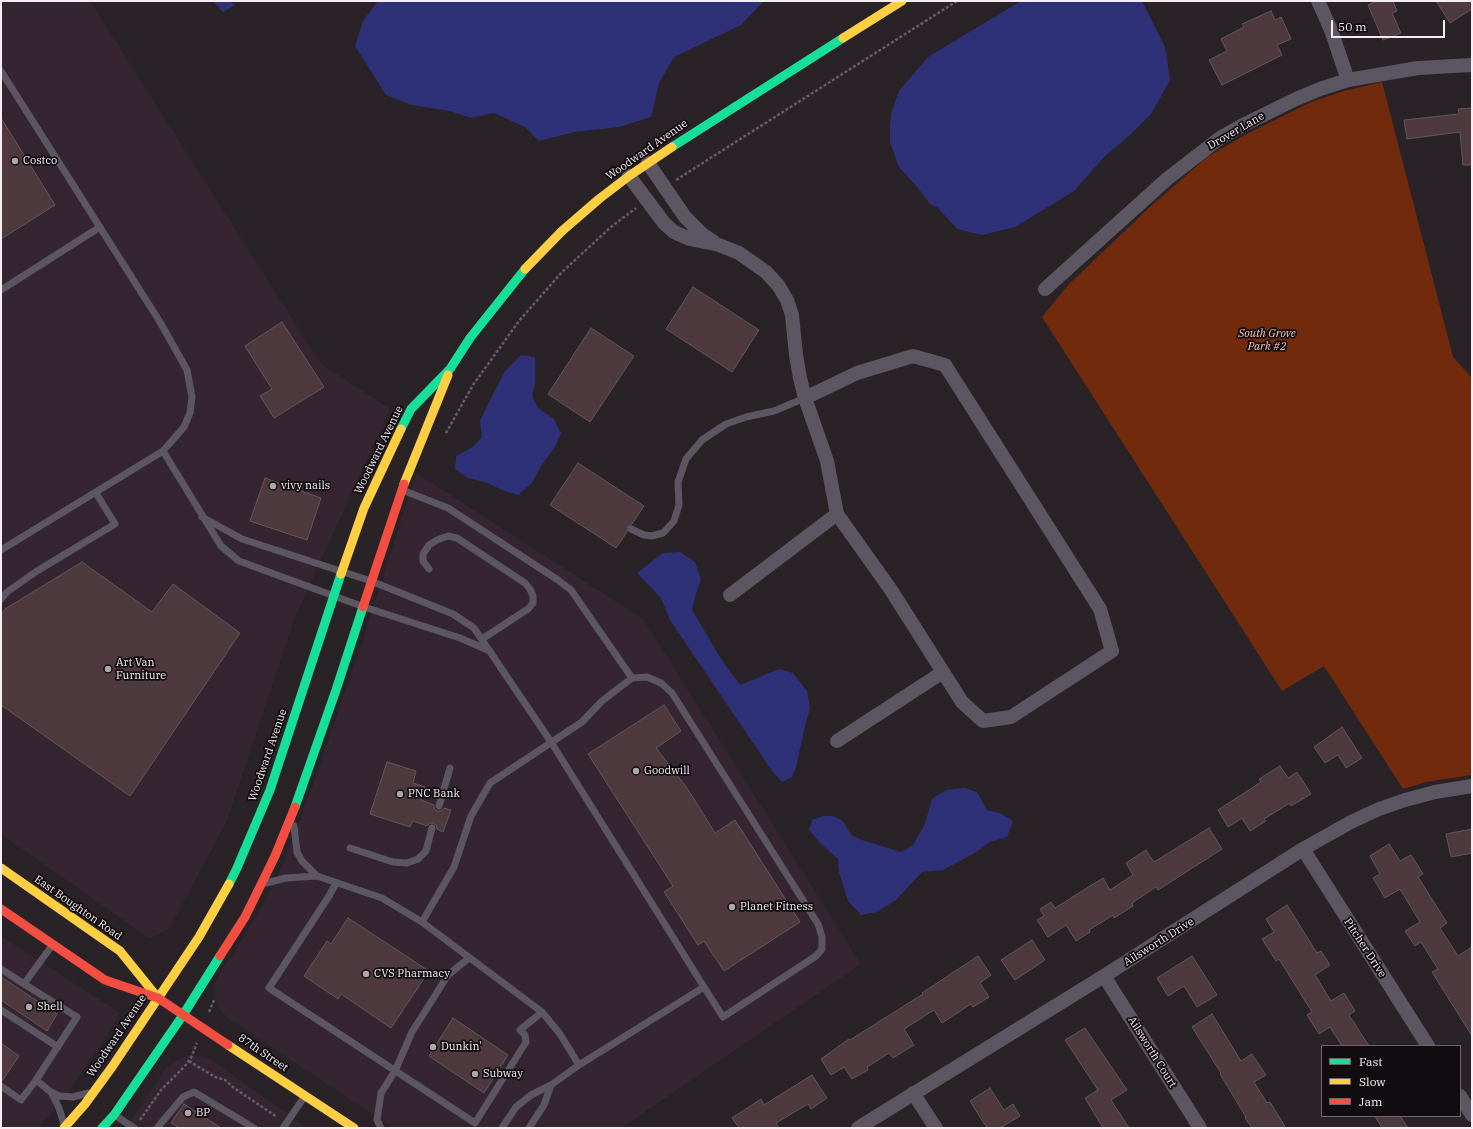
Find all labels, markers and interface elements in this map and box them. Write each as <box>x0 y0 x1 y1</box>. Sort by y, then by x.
scale bar <box>1333 12 1447 38</box>
text: 50 m <box>1338 19 1367 34</box>
street label: Drover Lane <box>1205 109 1267 153</box>
street label: Woodward Avenue <box>604 117 690 183</box>
place label: Costco <box>23 154 57 168</box>
marker: Costco <box>10 156 20 166</box>
park label: South Grove Park #2 <box>1238 327 1296 353</box>
street label: Woodward Avenue <box>352 404 406 496</box>
place label: vivy nails <box>281 479 330 493</box>
marker: vivy nails <box>268 481 278 491</box>
place label: Art Van Furniture <box>116 656 166 682</box>
marker: Art Van Furniture <box>103 664 113 674</box>
street label: Woodward Avenue <box>246 707 290 803</box>
place label: Goodwill <box>644 764 690 778</box>
marker: Goodwill <box>631 766 641 776</box>
place label: PNC Bank <box>408 787 460 801</box>
marker: PNC Bank <box>395 789 405 799</box>
street label: East Boughton Road <box>32 873 124 943</box>
place label: Planet Fitness <box>740 900 813 914</box>
marker: Planet Fitness <box>727 902 737 912</box>
street label: Ailsworth Drive <box>1121 915 1197 969</box>
street label: Pitcher Drive <box>1341 916 1389 980</box>
place label: CVS Pharmacy <box>374 967 450 981</box>
marker: CVS Pharmacy <box>361 969 371 979</box>
street label: Woodward Avenue <box>84 992 150 1080</box>
place label: Shell <box>37 1000 63 1014</box>
marker: Shell <box>24 1002 34 1012</box>
street label: Ailsworth Court <box>1125 1014 1179 1090</box>
street label: 87th Street <box>236 1031 290 1075</box>
place label: Dunkin' <box>441 1040 482 1054</box>
marker: Dunkin' <box>428 1042 438 1052</box>
legend <box>1321 1045 1461 1117</box>
text: Fast <box>1359 1054 1383 1069</box>
place label: Subway <box>483 1067 523 1081</box>
marker: Subway <box>470 1069 480 1079</box>
text: Slow <box>1359 1074 1386 1089</box>
text: Jam <box>1359 1094 1382 1109</box>
place label: BP <box>196 1106 210 1120</box>
marker: BP <box>183 1108 193 1118</box>

